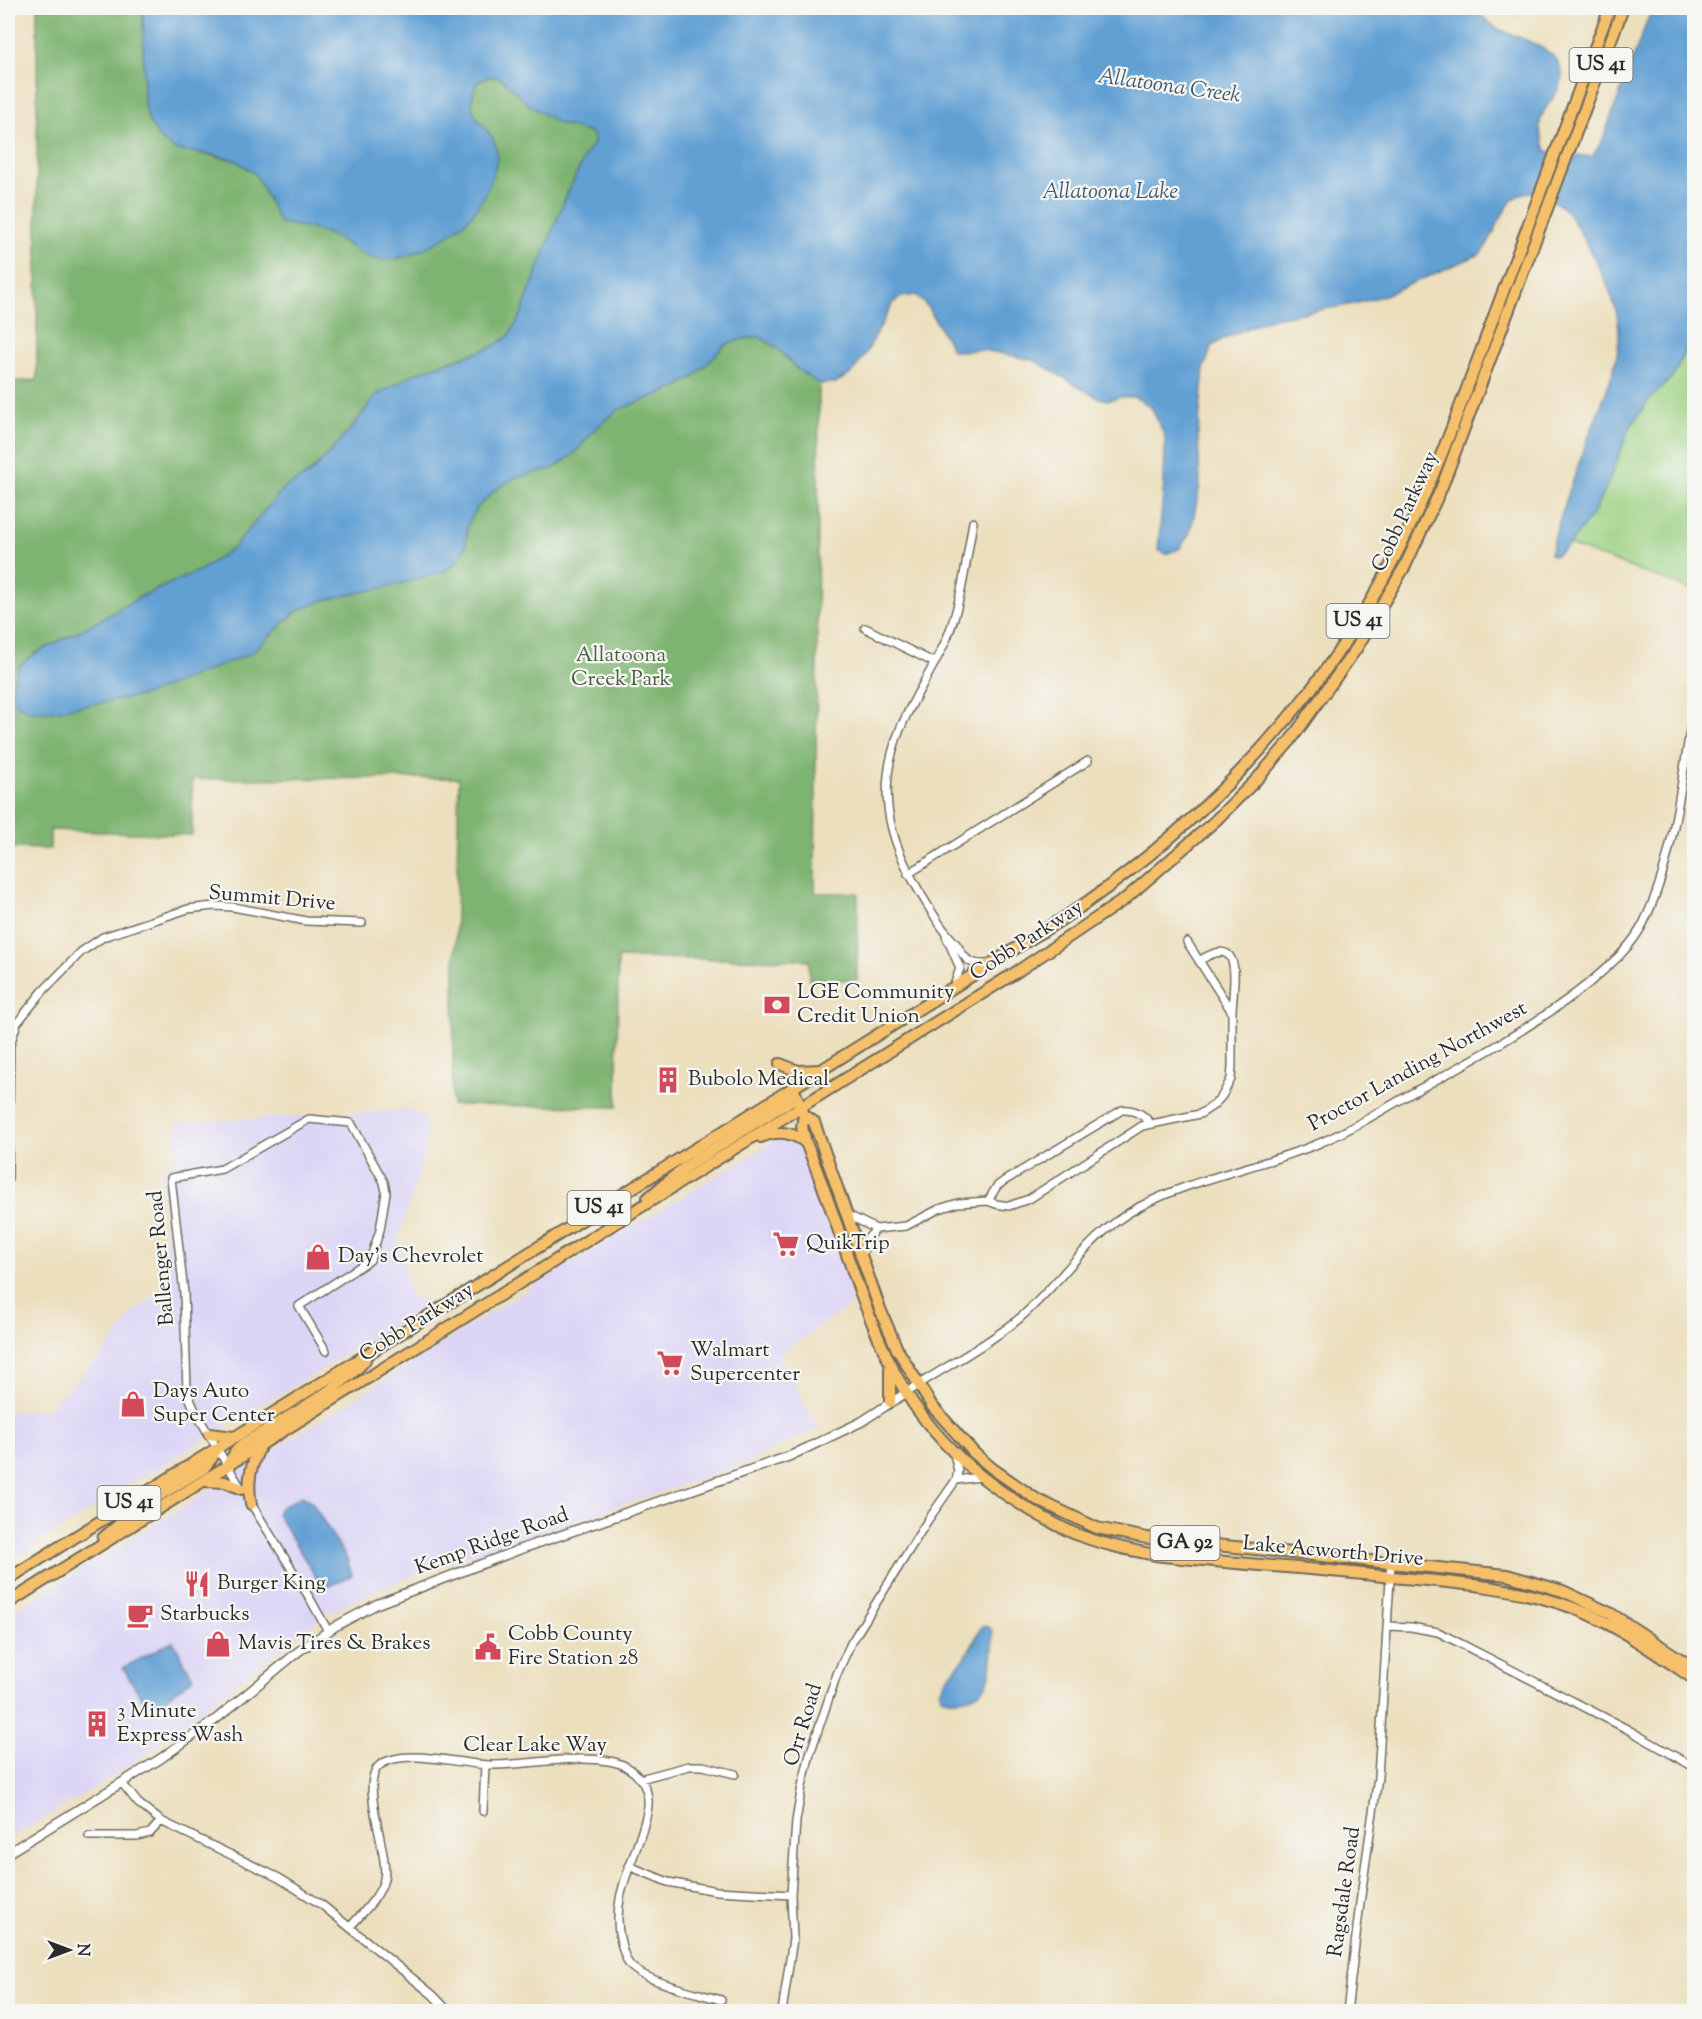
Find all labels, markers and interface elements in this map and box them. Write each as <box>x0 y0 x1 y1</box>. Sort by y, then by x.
road number: US 41 <box>1570 48 1632 82</box>
water label: Allatoona Creek <box>1095 61 1243 113</box>
water label: Allatoona Lake <box>1042 177 1178 209</box>
street label: Cobb Parkway <box>1365 446 1447 577</box>
road number: US 41 <box>1326 604 1390 638</box>
park label: Allatoona Creek Park <box>571 641 672 695</box>
street label: Summit Drive <box>207 879 337 919</box>
street label: Cobb Parkway <box>964 893 1090 989</box>
place label: LGE Community Credit Union <box>797 978 955 1032</box>
bank icon: LGE Community Credit Union <box>762 990 792 1020</box>
street label: Proctor Landing Northwest <box>1303 994 1533 1140</box>
building icon: Bubolo Medical <box>653 1065 683 1095</box>
place label: Bubolo Medical <box>688 1065 829 1095</box>
street label: Ballenger Road <box>141 1189 183 1327</box>
road number: US 41 <box>568 1191 630 1225</box>
supermarket icon: QuikTrip <box>771 1229 801 1259</box>
place label: QuikTrip <box>806 1229 890 1259</box>
shop icon: Day's Chevrolet <box>303 1242 333 1272</box>
place label: Day's Chevrolet <box>338 1242 483 1272</box>
street label: Cobb Parkway <box>354 1276 481 1370</box>
place label: Walmart Supercenter <box>690 1336 800 1390</box>
supermarket icon: Walmart Supercenter <box>655 1348 685 1378</box>
place label: Days Auto Super Center <box>153 1377 275 1431</box>
shop icon: Days Auto Super Center <box>118 1389 148 1419</box>
road number: US 41 <box>98 1486 160 1520</box>
street label: Kemp Ridge Road <box>411 1500 573 1584</box>
road number: GA 92 <box>1150 1526 1220 1560</box>
street label: Lake Acworth Drive <box>1241 1529 1425 1575</box>
restaurant icon: Burger King <box>182 1569 212 1599</box>
place label: Burger King <box>217 1569 326 1599</box>
cafe icon: Starbucks <box>125 1600 155 1630</box>
place label: Starbucks <box>160 1600 249 1630</box>
place label: Cobb County Fire Station 28 <box>508 1620 638 1674</box>
shop icon: Mavis Tires & Brakes <box>203 1629 233 1659</box>
place label: Mavis Tires & Brakes <box>238 1629 431 1659</box>
public building icon: Cobb County Fire Station 28 <box>473 1632 503 1662</box>
street label: Orr Road <box>777 1680 831 1770</box>
place label: 3 Minute Express Wash <box>117 1697 244 1751</box>
building icon: 3 Minute Express Wash <box>82 1709 112 1739</box>
street label: Clear Lake Way <box>463 1731 607 1761</box>
street label: Ragsdale Road <box>1321 1825 1369 1959</box>
north arrow <box>39 1920 99 1980</box>
text: N <box>70 1944 93 1957</box>

